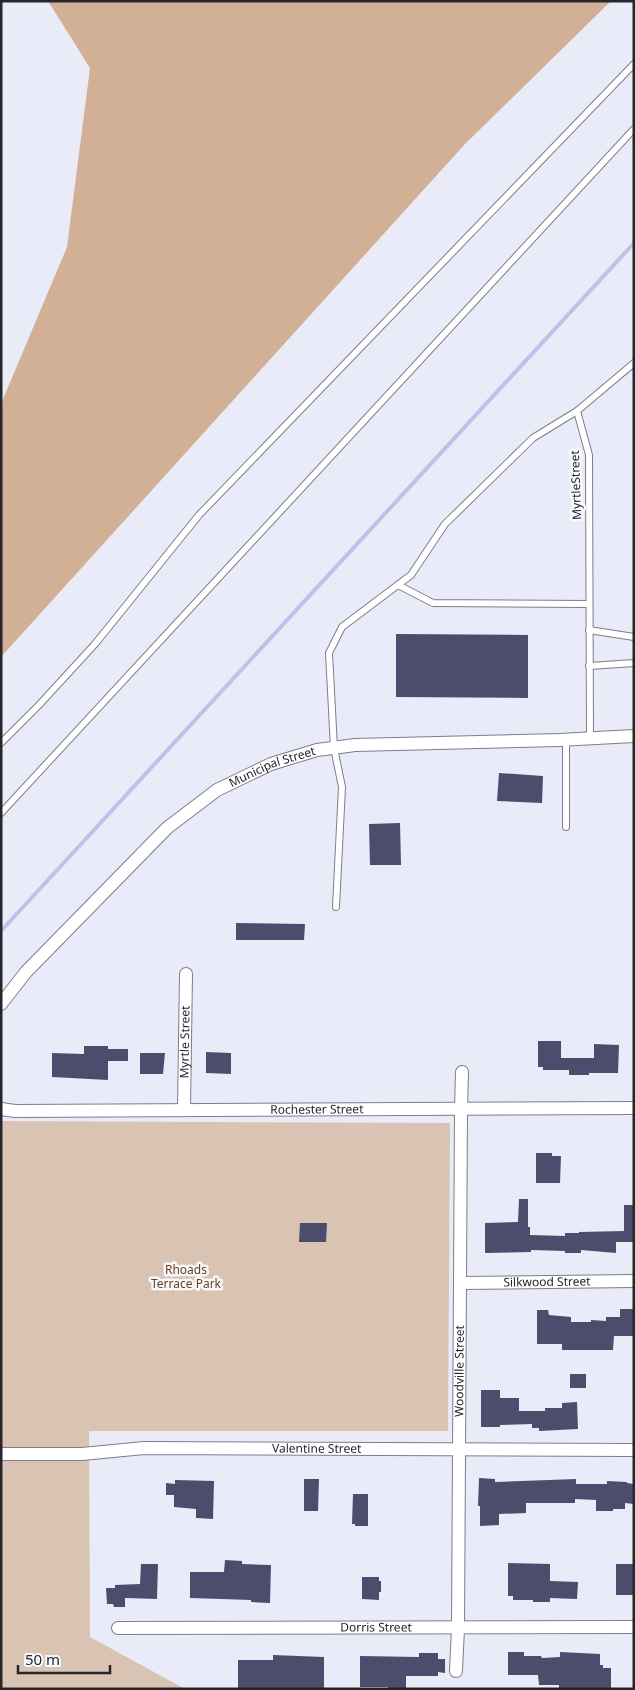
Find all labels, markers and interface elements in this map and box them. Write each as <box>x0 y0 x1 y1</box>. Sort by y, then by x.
street label: MyrtleStreet <box>566 449 585 520</box>
street label: Municipal Street <box>226 742 318 791</box>
street label: Myrtle Street <box>175 1005 194 1079</box>
street label: Rochester Street <box>270 1100 364 1118</box>
park label: Rhoads Terrace Park <box>151 1261 222 1292</box>
street label: Silkwood Street <box>503 1272 591 1291</box>
street label: Woodville Street <box>450 1324 468 1417</box>
street label: Valentine Street <box>272 1440 362 1457</box>
street label: Dorris Street <box>340 1618 412 1636</box>
scale bar <box>18 1642 110 1674</box>
text: 50 m <box>25 1649 60 1669</box>

